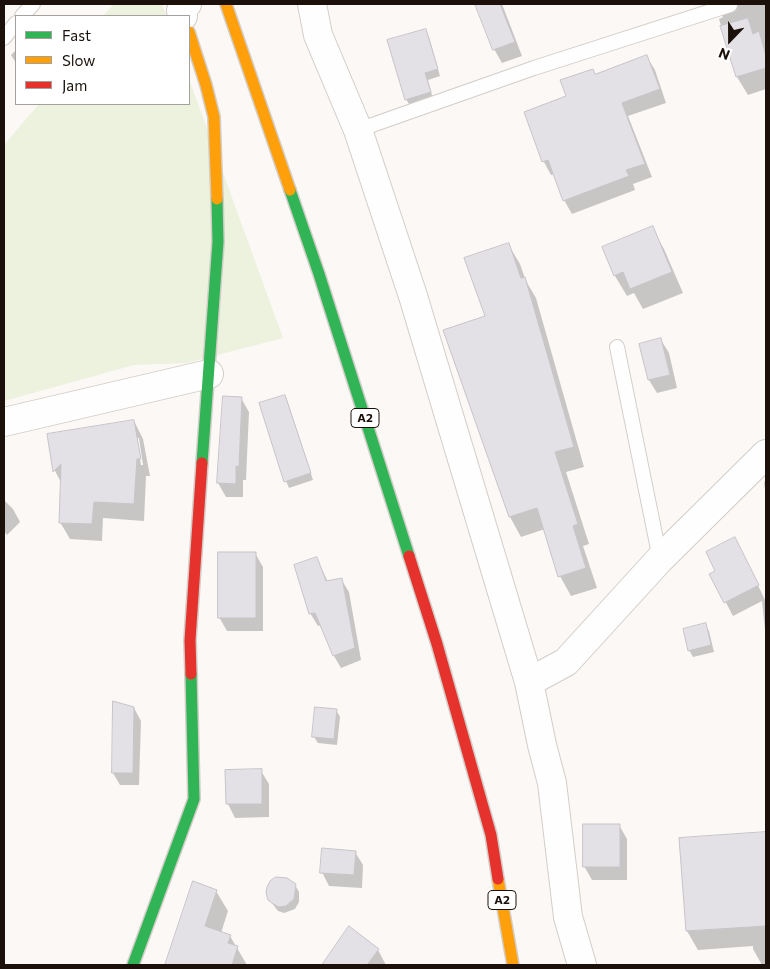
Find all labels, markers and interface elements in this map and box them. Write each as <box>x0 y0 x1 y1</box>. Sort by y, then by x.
legend <box>15 15 190 105</box>
north arrow <box>705 15 755 65</box>
text: Fast <box>62 26 91 44</box>
text: N <box>716 45 732 64</box>
text: Slow <box>62 51 95 69</box>
text: Jam <box>62 76 87 94</box>
road number: A2 <box>351 408 379 428</box>
road number: A2 <box>488 890 516 910</box>

